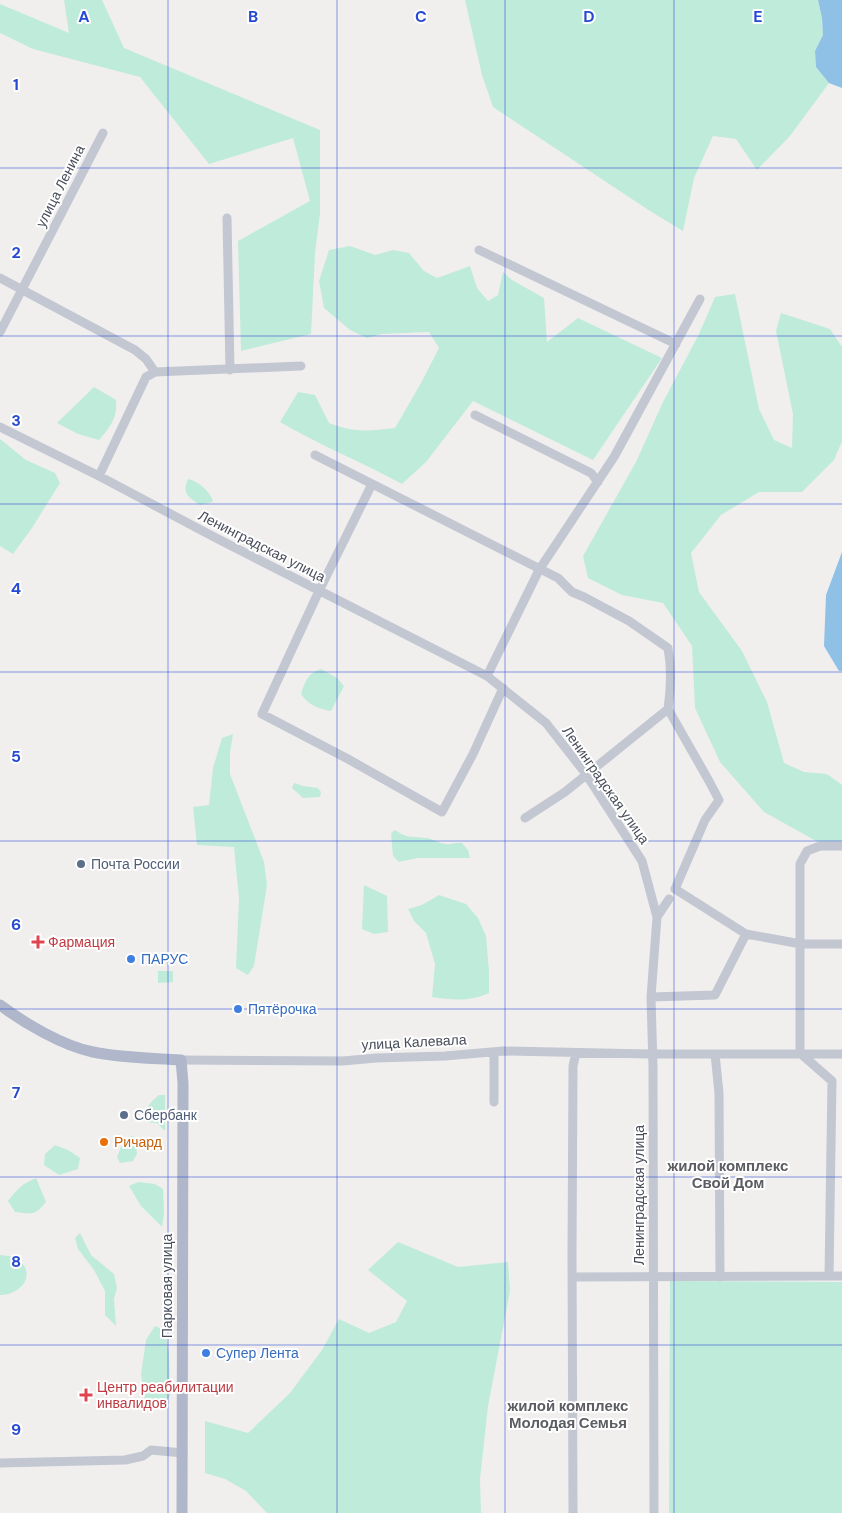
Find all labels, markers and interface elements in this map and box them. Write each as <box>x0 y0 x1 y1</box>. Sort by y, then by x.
text: A <box>78 6 90 27</box>
text: B <box>248 6 258 27</box>
text: C <box>415 6 427 27</box>
text: D <box>583 6 595 27</box>
text: E <box>753 6 763 27</box>
text: 1 <box>13 74 19 95</box>
street label: улица Ленина <box>31 142 89 230</box>
text: 2 <box>11 242 21 263</box>
text: 3 <box>11 410 21 431</box>
street label: Ленинградская улица <box>195 506 329 586</box>
text: 4 <box>11 578 21 599</box>
street label: Ленинградская улица <box>558 722 654 848</box>
text: 5 <box>11 746 21 767</box>
place label: Почта России <box>91 855 180 873</box>
marker: Почта России <box>75 858 87 870</box>
text: 6 <box>11 914 21 935</box>
place label: Фармация <box>48 933 115 951</box>
marker: Фармация <box>32 936 44 948</box>
place label: ПАРУС <box>141 950 188 968</box>
marker: ПАРУС <box>125 953 137 965</box>
place label: Пятёрочка <box>248 1000 317 1018</box>
marker: Пятёрочка <box>232 1003 244 1015</box>
street label: улица Калевала <box>361 1030 467 1054</box>
text: 7 <box>12 1082 21 1103</box>
place label: Сбербанк <box>134 1106 198 1124</box>
marker: Сбербанк <box>118 1109 130 1121</box>
street label: Ленинградская улица <box>630 1125 648 1265</box>
place label: Ричард <box>114 1133 162 1151</box>
marker: Ричард <box>98 1136 110 1148</box>
district label: жилой комплекс Свой Дом <box>667 1156 788 1193</box>
street label: Парковая улица <box>158 1234 176 1338</box>
text: 8 <box>11 1251 21 1272</box>
place label: Супер Лента <box>216 1344 299 1362</box>
marker: Супер Лента <box>200 1347 212 1359</box>
place label: Центр реабилитации инвалидов <box>97 1378 234 1412</box>
marker: Центр реабилитации инвалидов <box>79 1388 93 1402</box>
district label: жилой комплекс Молодая Семья <box>507 1396 628 1433</box>
text: 9 <box>11 1419 21 1440</box>

